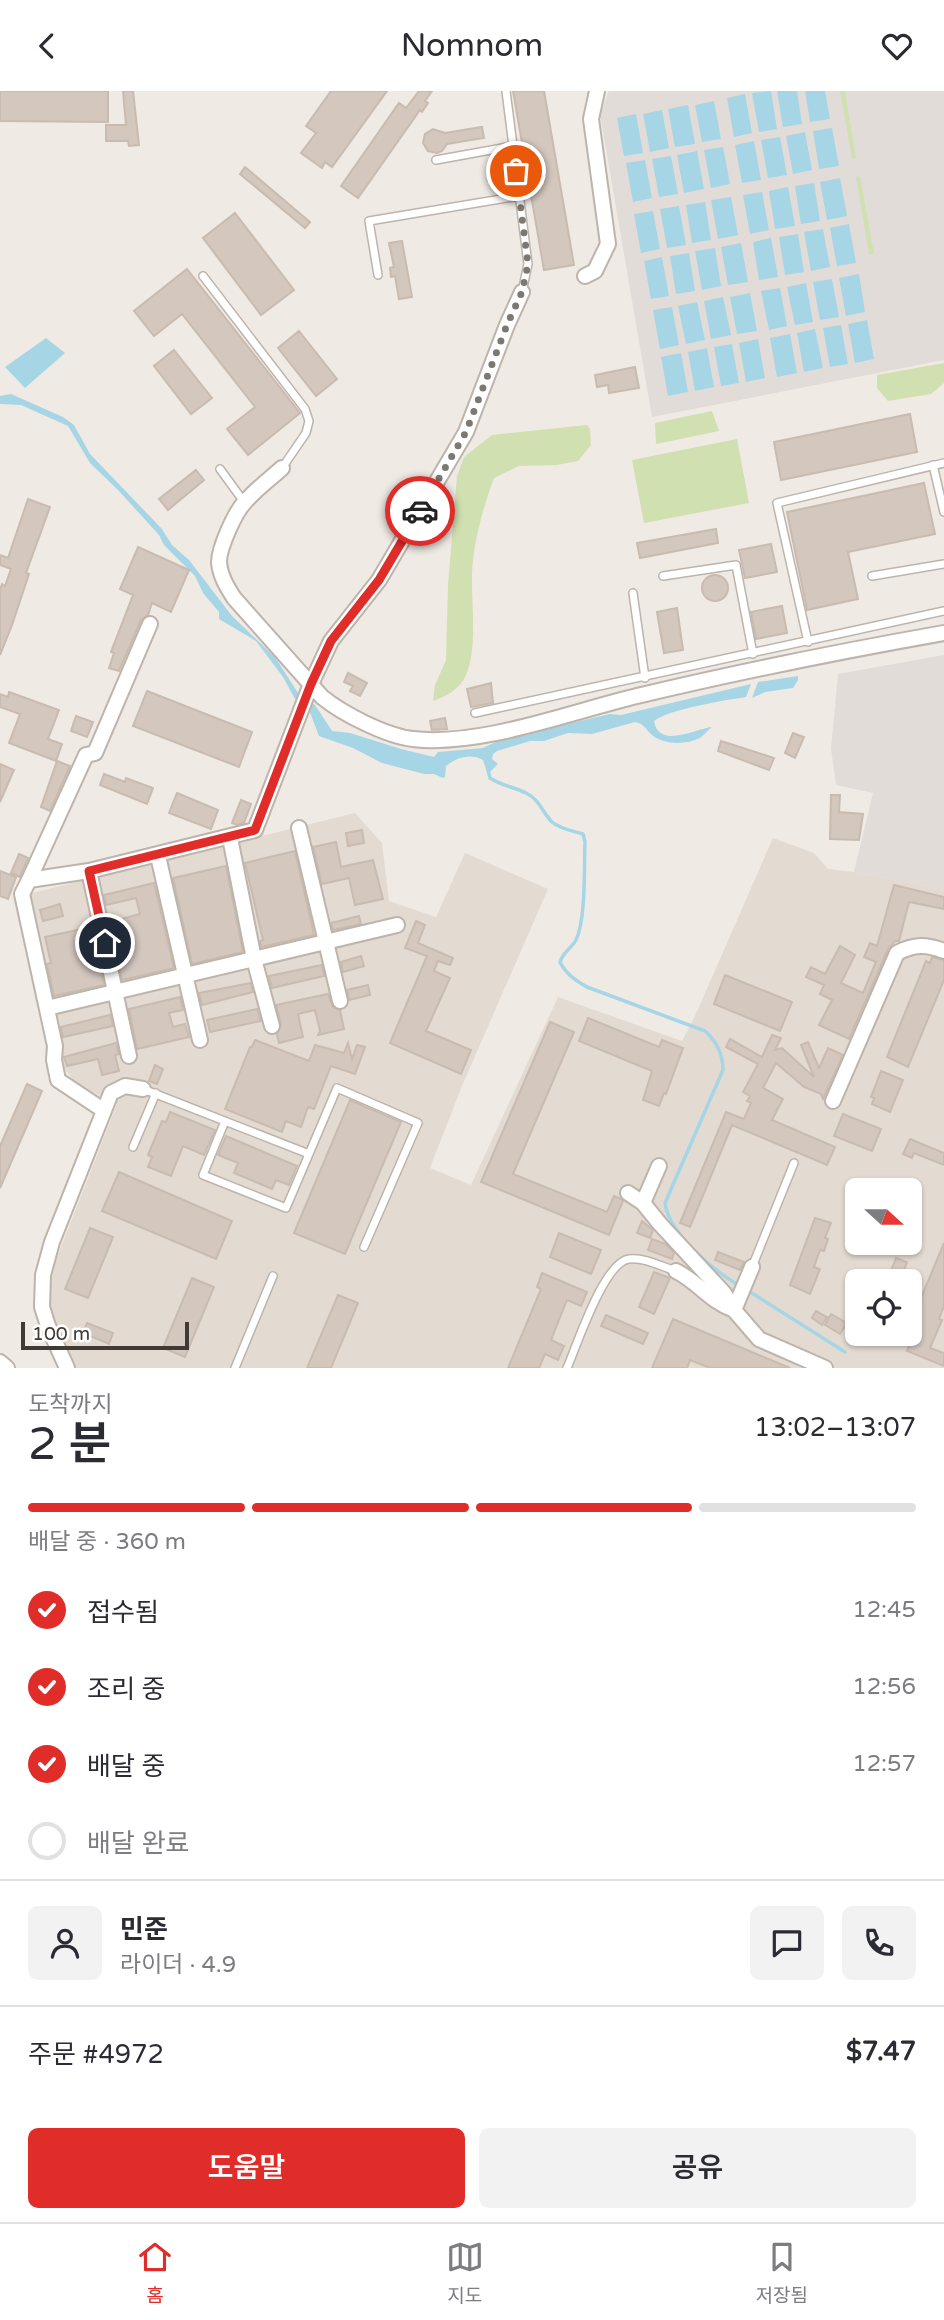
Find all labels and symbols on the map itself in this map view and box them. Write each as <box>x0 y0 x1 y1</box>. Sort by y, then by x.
pin <box>486 141 546 201</box>
courier <box>385 476 455 546</box>
pin <box>75 913 135 973</box>
north arrow <box>845 1178 922 1255</box>
scale bar <box>21 1319 189 1351</box>

